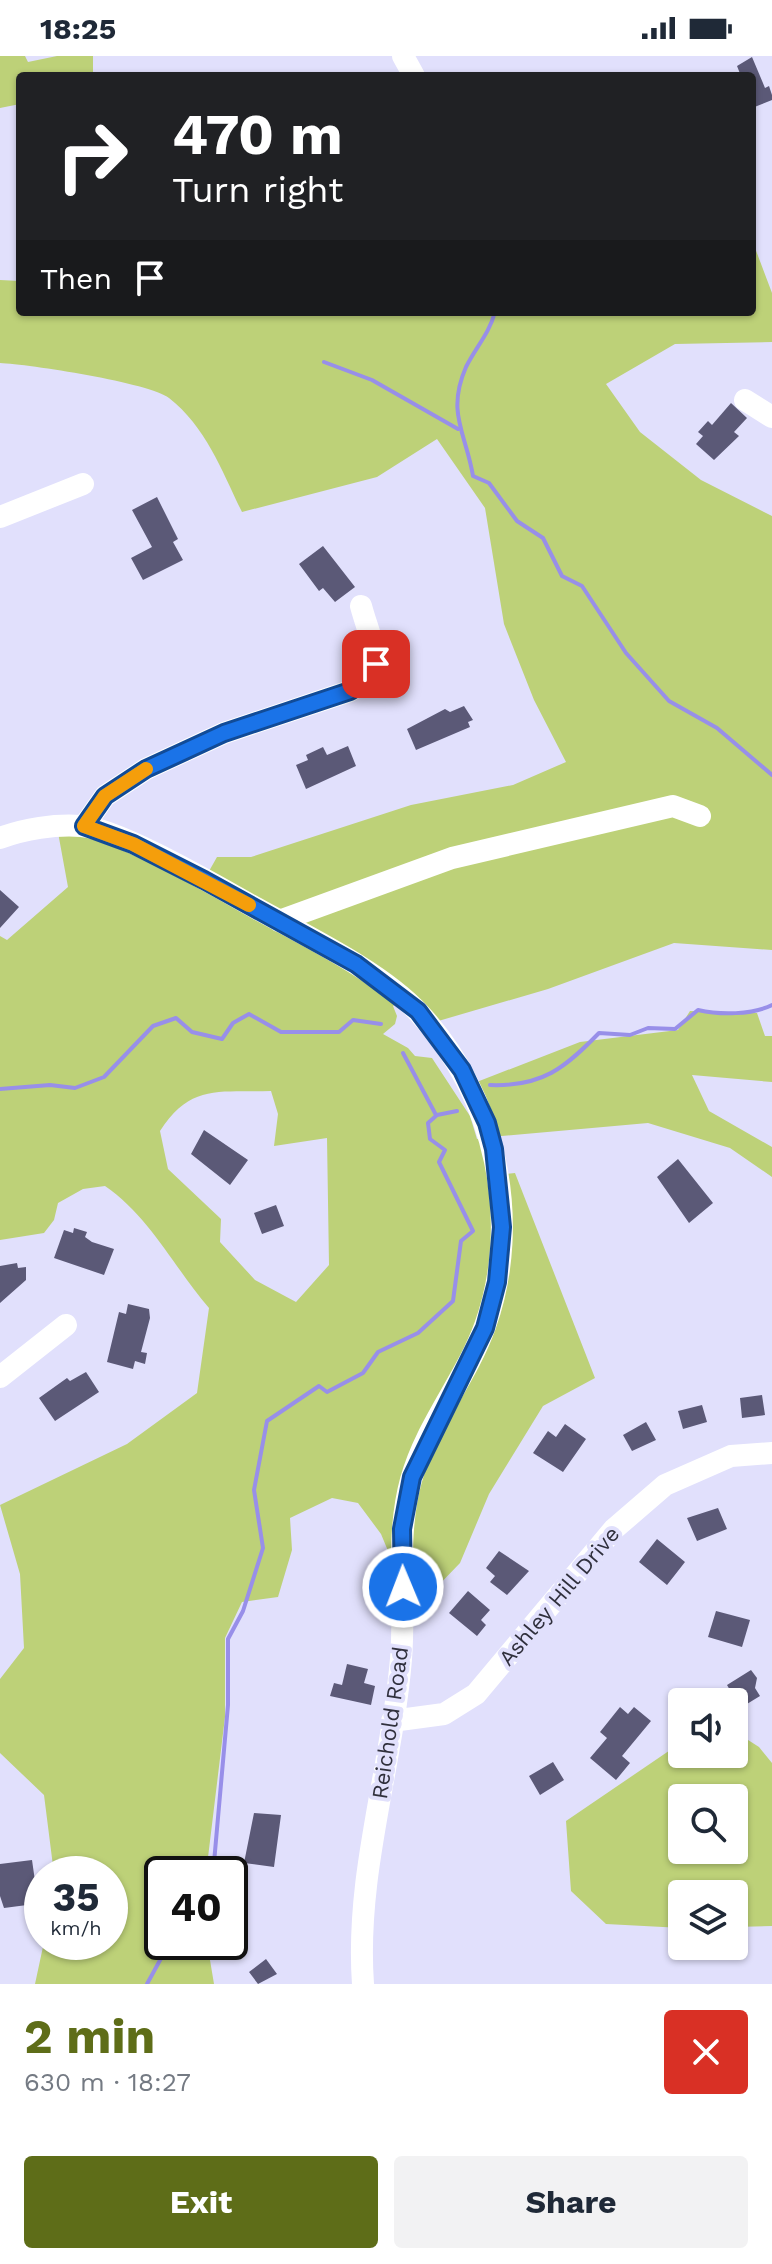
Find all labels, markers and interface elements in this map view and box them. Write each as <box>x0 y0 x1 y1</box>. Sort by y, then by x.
text: 18:25 <box>40 11 116 46</box>
text: 470 m <box>172 102 343 168</box>
icon: right <box>40 104 144 208</box>
text: Turn right <box>172 169 343 211</box>
icon: arrive <box>128 256 172 300</box>
text: Then <box>40 261 112 296</box>
pin <box>342 630 410 698</box>
icon: arrive <box>354 642 398 686</box>
street label: Ashley Hill Drive <box>494 1521 624 1671</box>
position arrow <box>361 1545 445 1629</box>
street label: Reichold Road <box>367 1645 413 1801</box>
map controls <box>668 1688 748 1960</box>
button: sound <box>668 1688 748 1768</box>
button: search <box>668 1784 748 1864</box>
speed limit sign: 40 <box>144 1856 248 1960</box>
text: 35 <box>52 1874 100 1921</box>
button: layers <box>668 1880 748 1960</box>
text: km/h <box>50 1916 102 1940</box>
text: 2 min <box>24 2008 155 2065</box>
button: close <box>664 2010 748 2094</box>
text: 630 m · 18:27 <box>24 2067 191 2097</box>
button: Exit <box>24 2156 378 2248</box>
button: Share <box>394 2156 748 2248</box>

